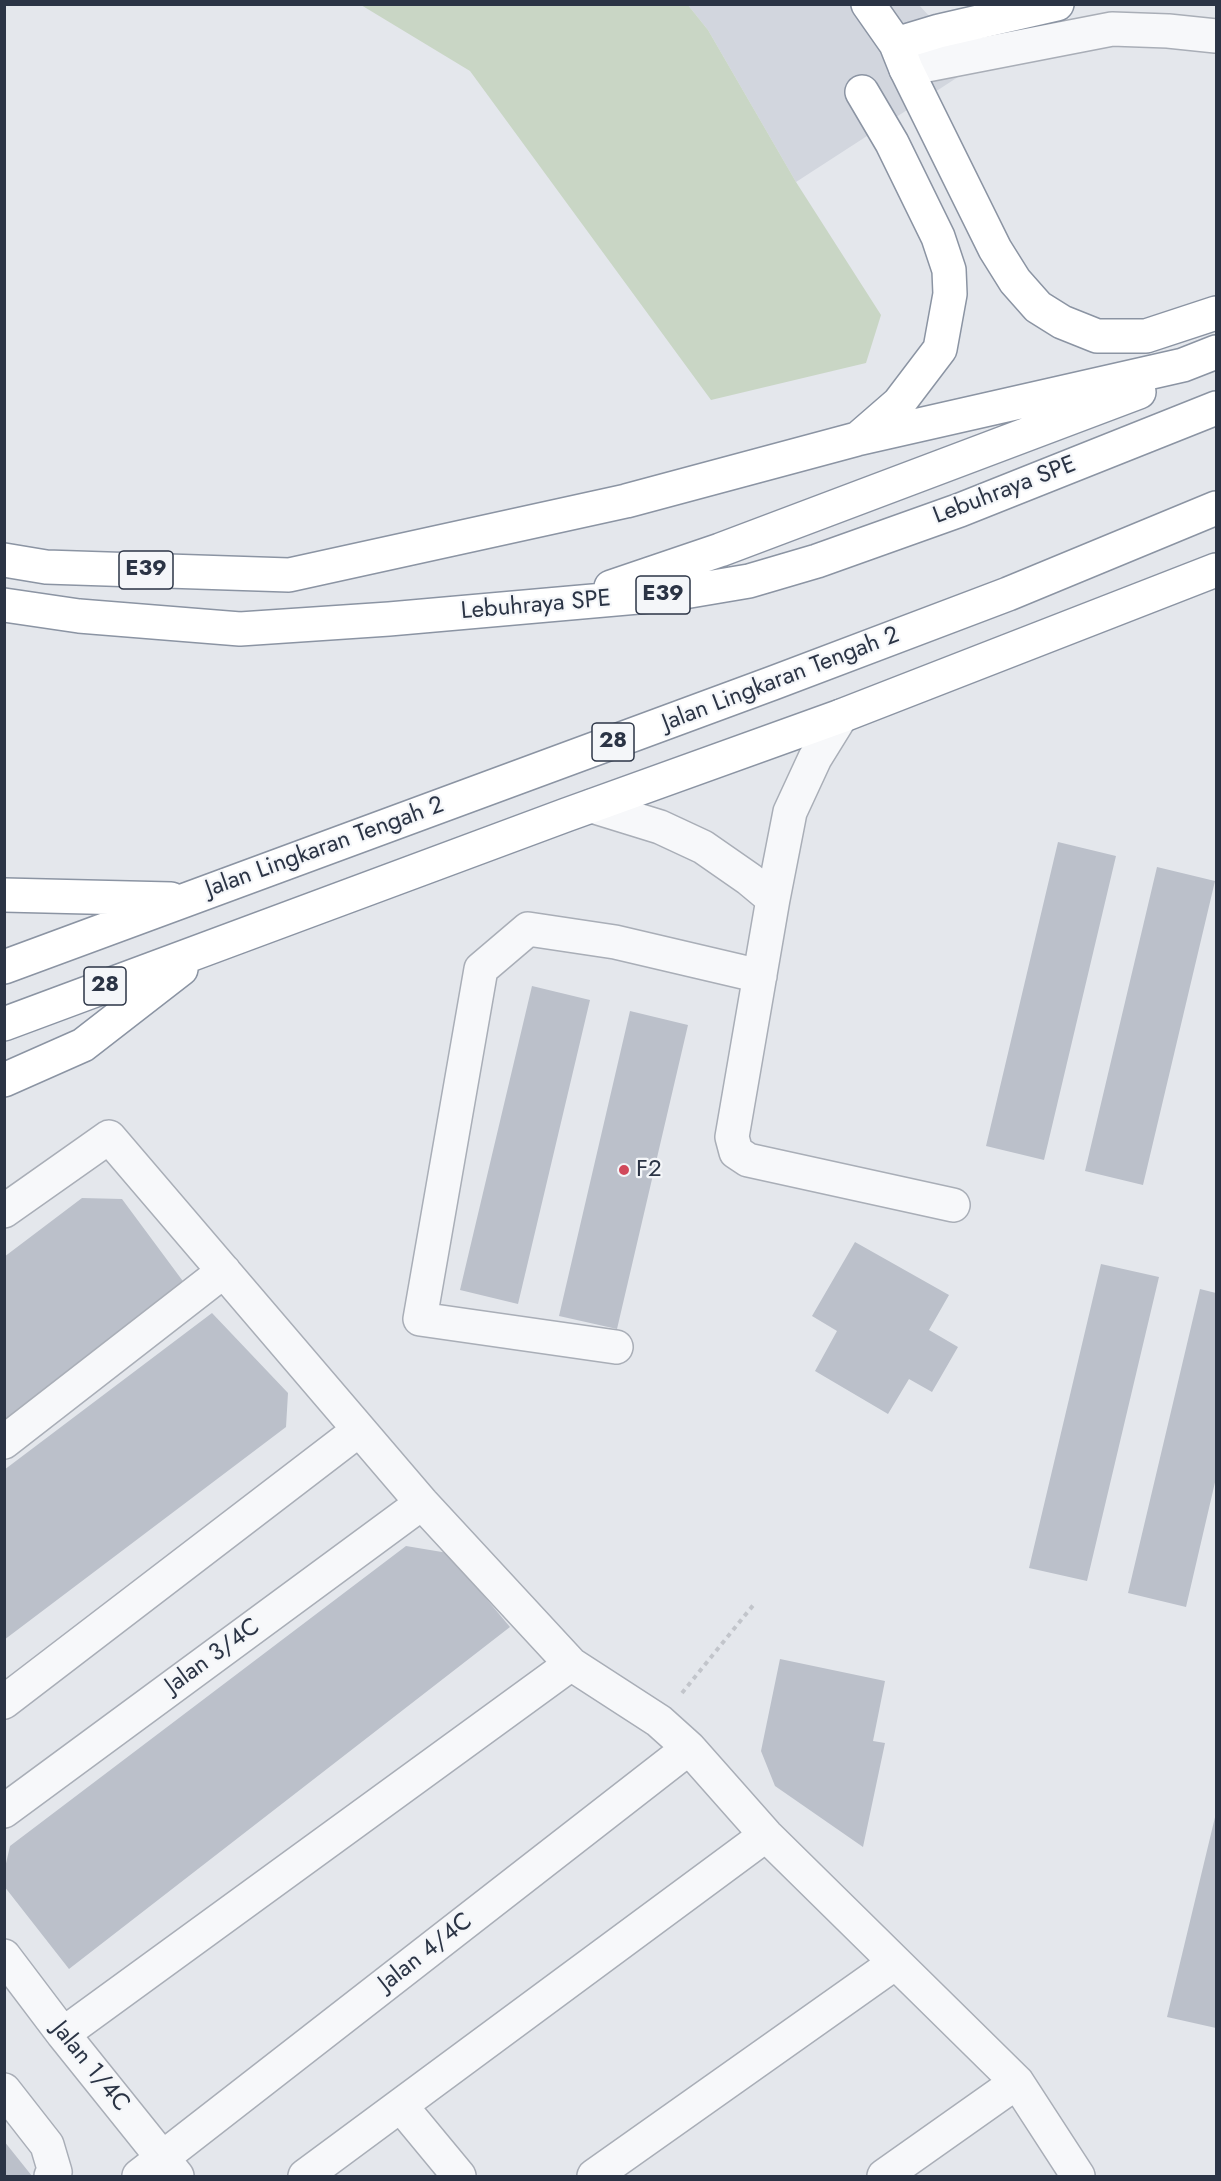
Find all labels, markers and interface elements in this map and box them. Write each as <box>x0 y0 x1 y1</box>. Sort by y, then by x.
street label: Lebuhraya SPE <box>930 451 1080 531</box>
road number: E39 <box>119 551 173 589</box>
road number: E39 <box>636 576 690 614</box>
street label: Lebuhraya SPE <box>460 585 612 627</box>
street label: Jalan Lingkaran Tengah 2 <box>658 621 904 739</box>
road number: 28 <box>592 723 634 761</box>
street label: Jalan Lingkaran Tengah 2 <box>202 791 448 905</box>
road number: 28 <box>84 967 126 1005</box>
place label: F2 <box>636 1156 662 1184</box>
marker: F2 <box>617 1163 631 1177</box>
street label: Jalan 3/4C <box>160 1613 266 1701</box>
street label: Jalan 4/4C <box>373 1907 479 1999</box>
street label: Jalan 1/4C <box>45 2016 135 2118</box>

